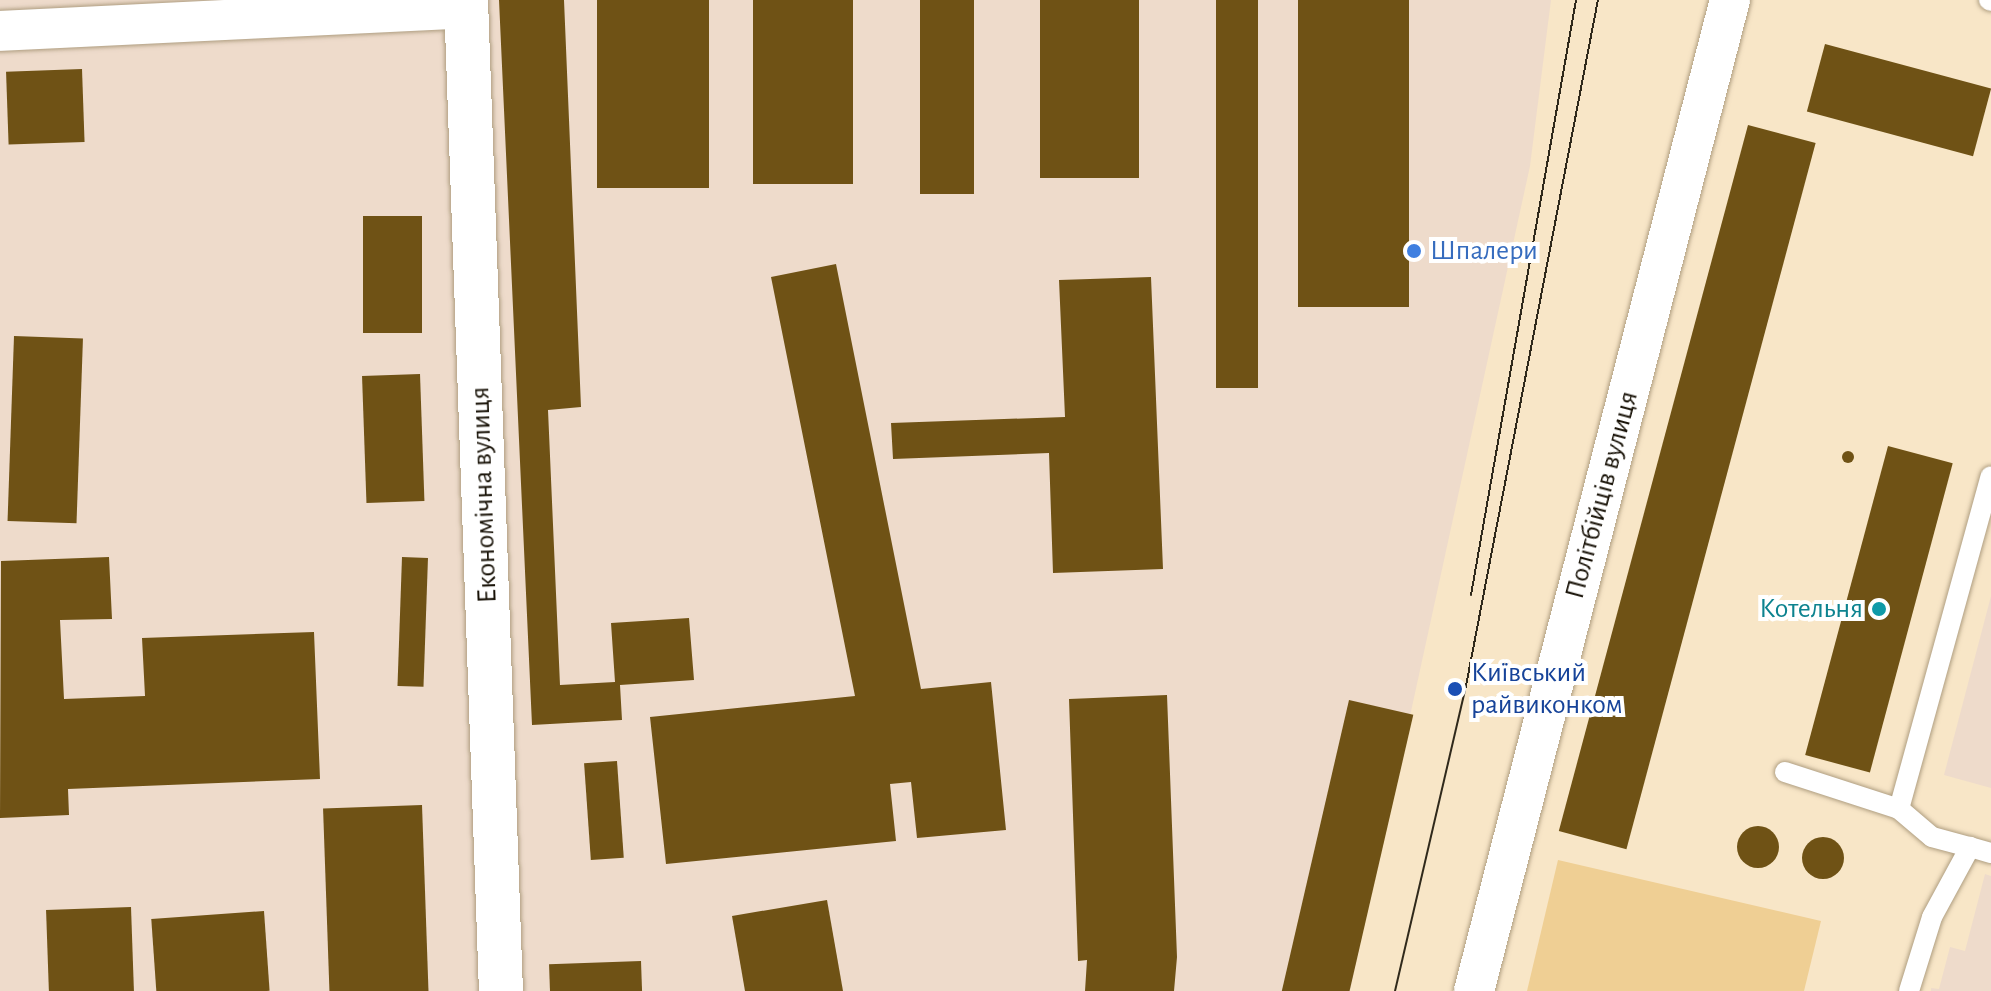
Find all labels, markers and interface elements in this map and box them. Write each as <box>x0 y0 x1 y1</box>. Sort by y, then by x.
place label: Шпалери <box>1430 234 1538 268</box>
marker: Шпалери <box>1405 242 1423 260</box>
street label: Економічна вулиця <box>463 386 505 604</box>
street label: Політбійців вулиця <box>1558 387 1646 603</box>
place label: Котельня <box>1759 592 1863 626</box>
marker: Котельня <box>1870 600 1888 618</box>
place label: Київський райвиконком <box>1471 656 1623 722</box>
marker: Київський райвиконком <box>1446 680 1464 698</box>

